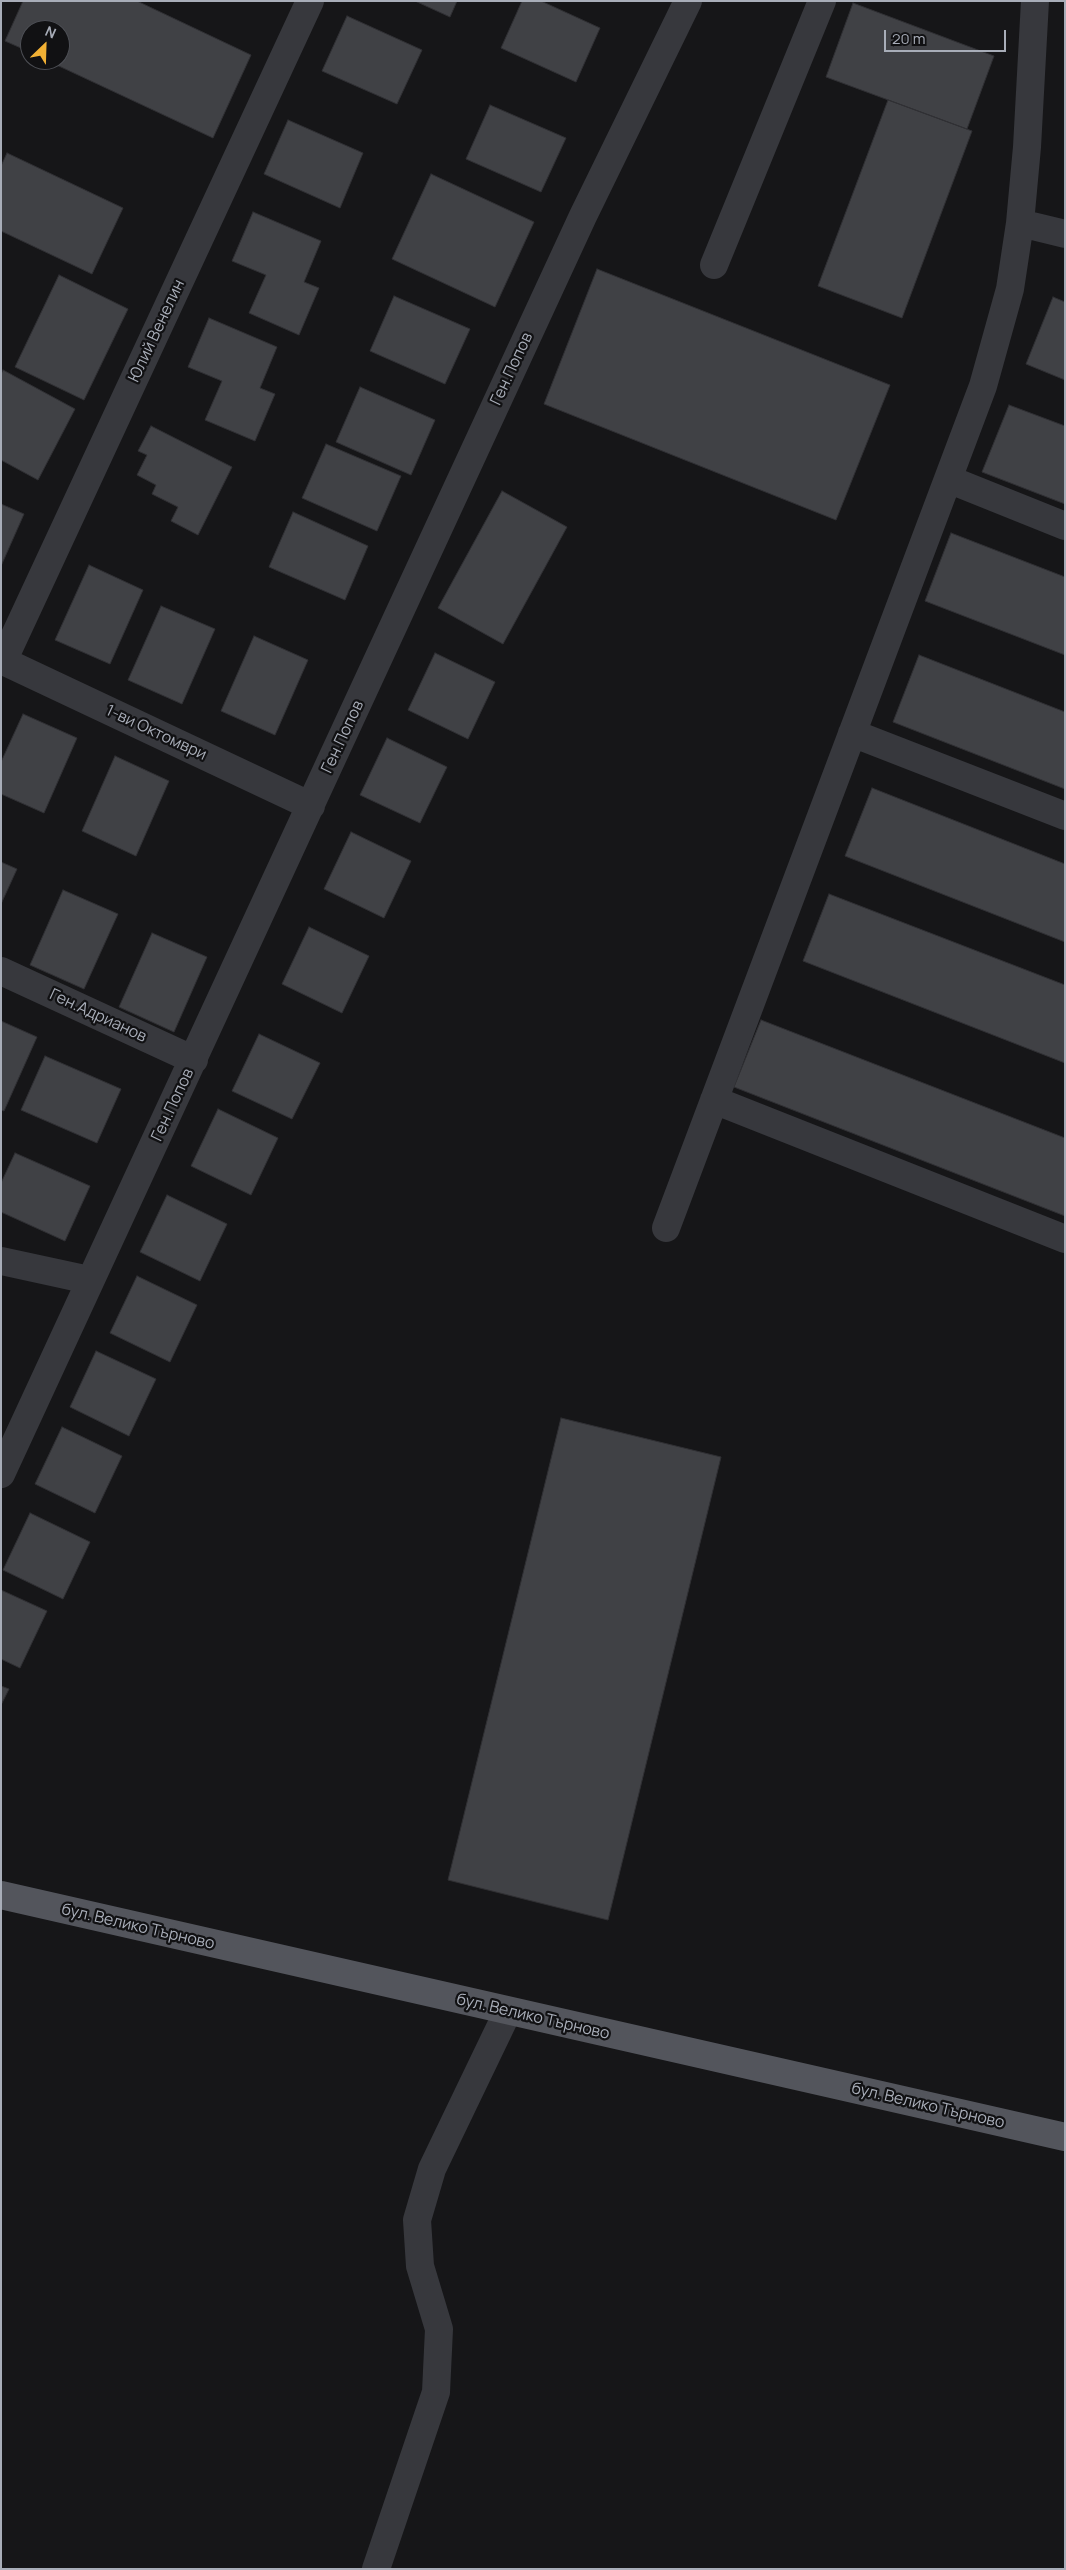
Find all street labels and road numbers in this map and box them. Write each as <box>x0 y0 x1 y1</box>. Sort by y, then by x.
street label: Юлий Венелин <box>125 277 189 385</box>
street label: Ген.Попов <box>487 330 537 408</box>
street label: Ген.Попов <box>318 698 368 776</box>
street label: 1-ви Октомври <box>103 701 209 765</box>
street label: Ген.Адрианов <box>46 985 150 1047</box>
street label: Ген.Попов <box>148 1066 198 1144</box>
street label: бул. Велико Търново <box>60 1900 216 1954</box>
street label: бул. Велико Търново <box>455 1990 611 2044</box>
street label: бул. Велико Търново <box>850 2079 1006 2133</box>

